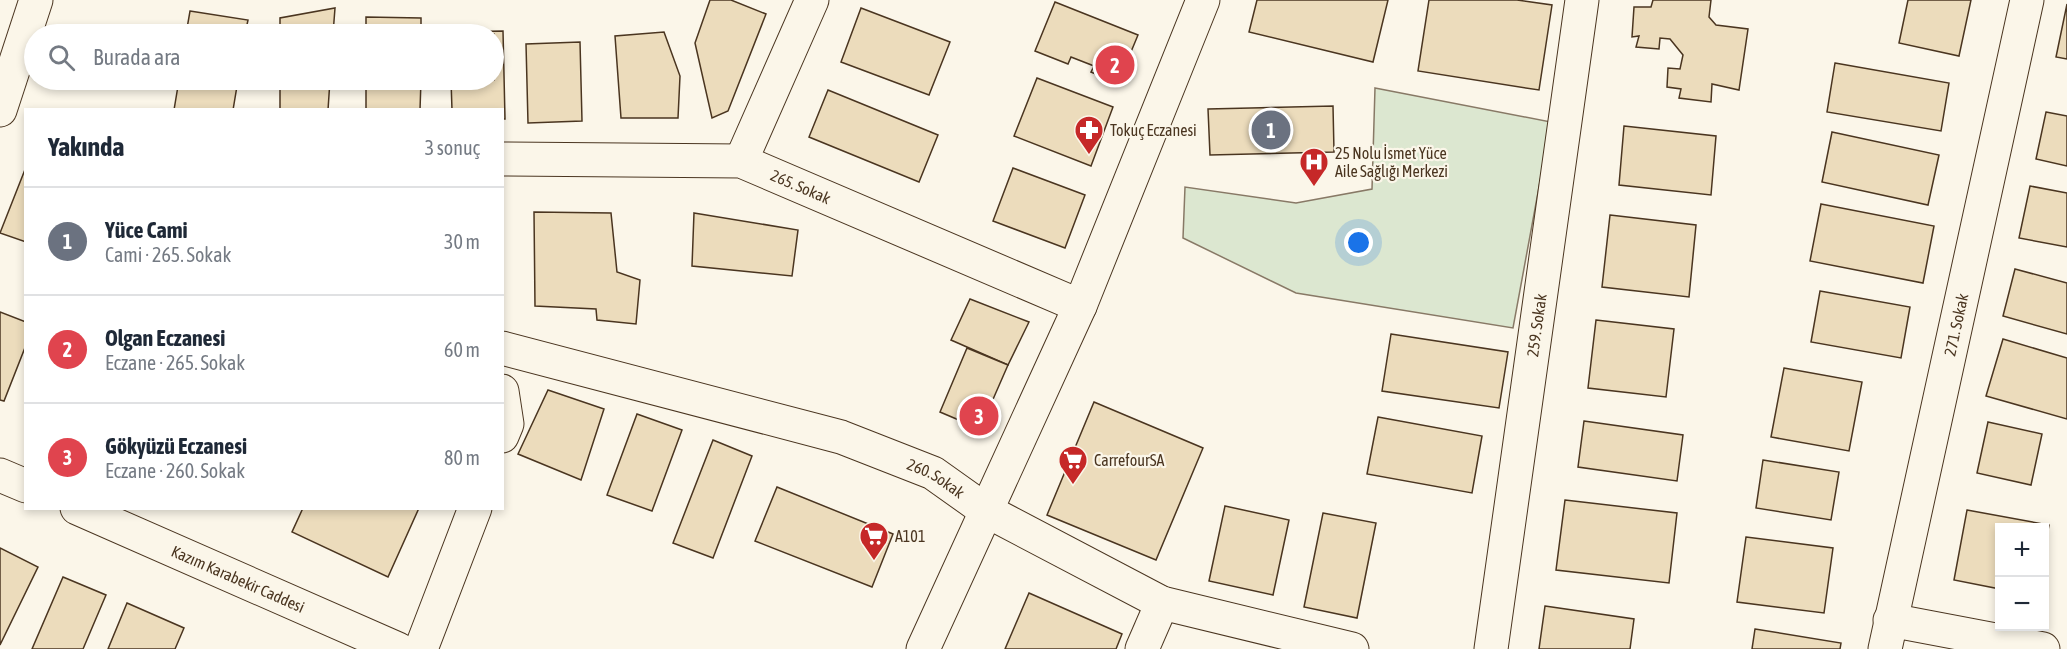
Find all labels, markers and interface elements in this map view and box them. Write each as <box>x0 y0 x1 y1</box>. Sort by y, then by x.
search box <box>24 24 504 90</box>
icon: search <box>45 41 78 74</box>
pin: 2 <box>1096 42 1134 88</box>
text: Burada ara <box>93 44 181 70</box>
pin: 1 <box>1252 108 1290 152</box>
pharmacy icon: Tokuç Eczanesi <box>1073 114 1105 156</box>
place label: Tokuç Eczanesi <box>1110 121 1197 140</box>
text: Yakında <box>48 132 124 162</box>
text: 3 sonuç <box>425 136 480 159</box>
place label: 25 Nolu İsmet Yüce Aile Sağlığı Merkezi <box>1335 144 1448 181</box>
hospital icon: 25 Nolu İsmet Yüce Aile Sağlığı Merkezi <box>1298 146 1330 188</box>
street label: 265. Sokak <box>768 166 833 207</box>
text: Yüce Cami <box>105 217 188 243</box>
your location <box>1344 228 1373 257</box>
text: 1 <box>63 230 72 253</box>
text: 30 m <box>444 230 480 253</box>
text: Cami · 265. Sokak <box>105 243 231 266</box>
street label: 259. Sokak <box>1523 292 1550 358</box>
street label: 271. Sokak <box>1940 292 1972 358</box>
text: Olgan Eczanesi <box>105 325 225 351</box>
text: 2 <box>63 338 72 361</box>
text: 60 m <box>444 338 480 361</box>
text: Eczane · 265. Sokak <box>105 351 245 374</box>
pin: 3 <box>960 394 998 438</box>
text: Gökyüzü Eczanesi <box>105 433 247 459</box>
supermarket icon: CarrefourSA <box>1057 444 1089 486</box>
text: 3 <box>63 446 72 469</box>
text: 80 m <box>444 446 480 469</box>
place label: CarrefourSA <box>1094 451 1164 469</box>
street label: 260. Sokak <box>905 455 968 501</box>
text: Eczane · 260. Sokak <box>105 459 245 482</box>
supermarket icon: A101 <box>858 520 890 562</box>
map controls <box>1995 523 2049 631</box>
button: + <box>1995 523 2049 577</box>
place label: A101 <box>895 527 925 545</box>
street label: Kazım Karabekir Caddesi <box>169 542 307 616</box>
button: − <box>1995 577 2049 631</box>

